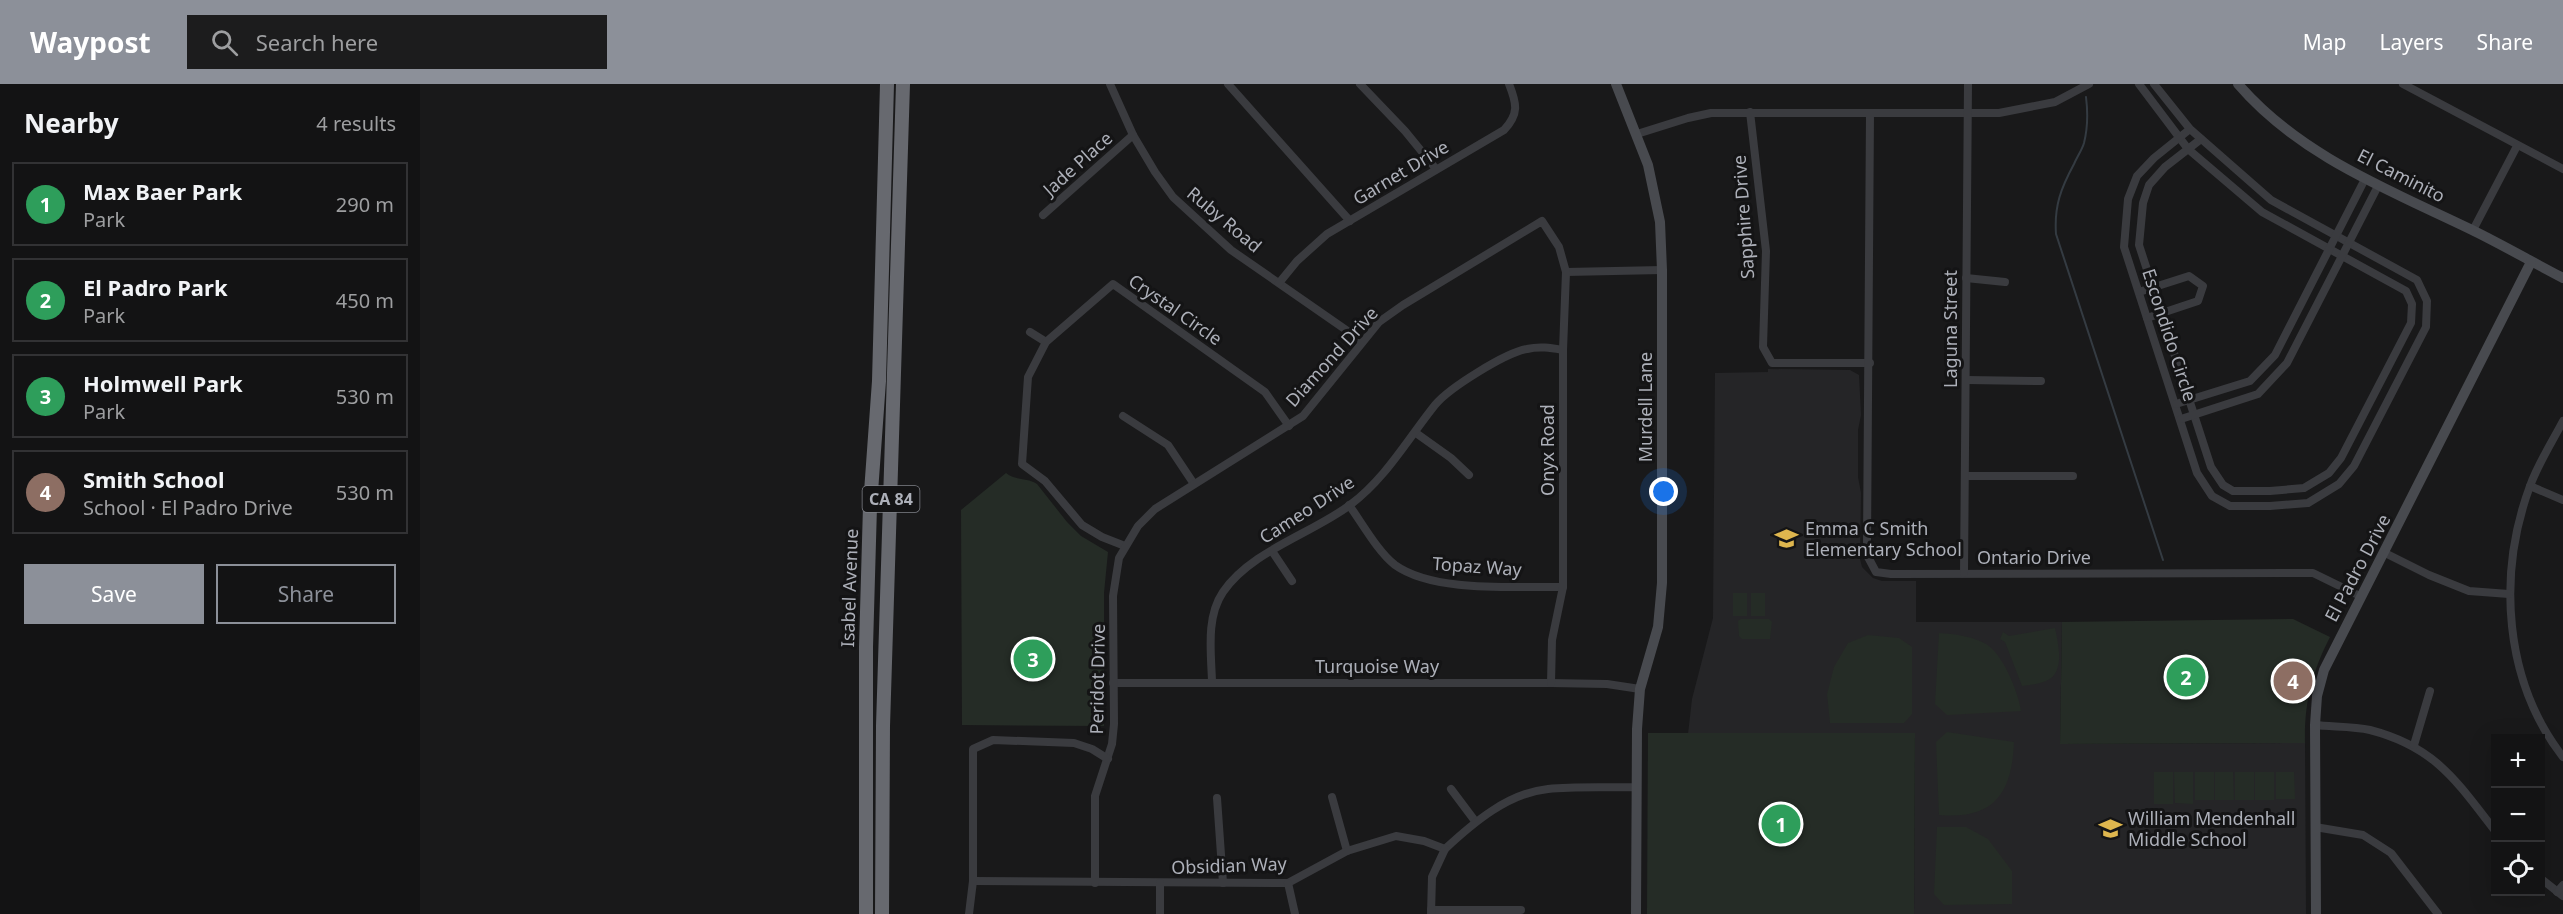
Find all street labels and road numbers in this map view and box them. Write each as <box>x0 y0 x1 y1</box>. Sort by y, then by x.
street label: Jade Place <box>1036 126 1117 202</box>
street label: Garnet Drive <box>1348 134 1453 210</box>
street label: El Caminito <box>2353 143 2449 207</box>
street label: Sapphire Drive <box>1727 154 1759 280</box>
street label: Ruby Road <box>1182 181 1267 257</box>
street label: Escondido Circle <box>2137 265 2203 404</box>
street label: Crystal Circle <box>1124 268 1227 350</box>
street label: Laguna Street <box>1938 270 1962 388</box>
street label: Diamond Drive <box>1280 301 1383 412</box>
street label: Murdell Lane <box>1633 352 1657 462</box>
street label: Onyx Road <box>1535 404 1559 496</box>
street label: Cameo Drive <box>1254 470 1359 549</box>
road number: CA 84 <box>862 486 920 512</box>
street label: El Padro Drive <box>2319 510 2396 626</box>
street label: Isabel Avenue <box>835 528 863 648</box>
street label: Ontario Drive <box>1977 545 2091 569</box>
street label: Topaz Way <box>1432 551 1523 581</box>
street label: Peridot Drive <box>1084 623 1110 735</box>
street label: Turquoise Way <box>1315 654 1440 678</box>
street label: Obsidian Way <box>1171 851 1288 879</box>

